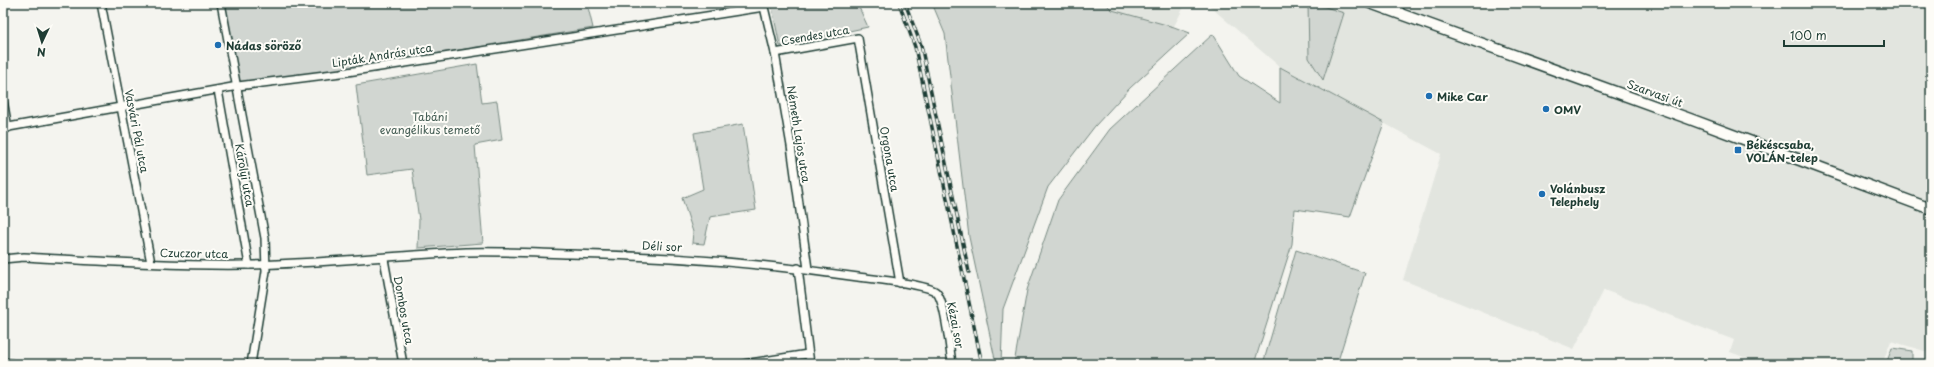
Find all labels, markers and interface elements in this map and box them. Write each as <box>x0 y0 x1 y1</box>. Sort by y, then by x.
street label: Csendes utca <box>780 21 850 49</box>
north arrow <box>22 22 62 62</box>
scale bar <box>1784 22 1884 48</box>
text: 100 m <box>1790 26 1827 44</box>
place label: Nádas söröző <box>226 37 302 54</box>
street label: Lipták András utca <box>331 39 434 71</box>
marker: Nádas söröző <box>213 40 223 50</box>
text: N <box>36 44 46 61</box>
street label: Szarvasi út <box>1625 75 1686 111</box>
street label: Németh Lajos utca <box>783 84 815 184</box>
street label: Vasvári Pál utca <box>121 88 153 174</box>
place label: Mike Car <box>1437 88 1488 105</box>
marker: Mike Car <box>1424 91 1434 101</box>
place label: OMV <box>1554 101 1581 118</box>
marker: OMV <box>1541 104 1551 114</box>
park label: Tabáni evangélikus temető <box>380 108 480 138</box>
street label: Orgona utca <box>876 125 904 193</box>
place label: Békéscsaba, VOLÁN-telep <box>1746 136 1818 166</box>
street label: Károlyi utca <box>231 142 259 208</box>
marker: Békéscsaba, VOLÁN-telep <box>1733 145 1743 155</box>
place label: Volánbusz Telephely <box>1550 180 1605 210</box>
marker: Volánbusz Telephely <box>1537 189 1547 199</box>
street label: Déli sor <box>642 236 683 256</box>
street label: Czuczor utca <box>160 244 229 262</box>
street label: Dombos utca <box>390 274 418 346</box>
street label: Kézai sor <box>943 300 969 351</box>

